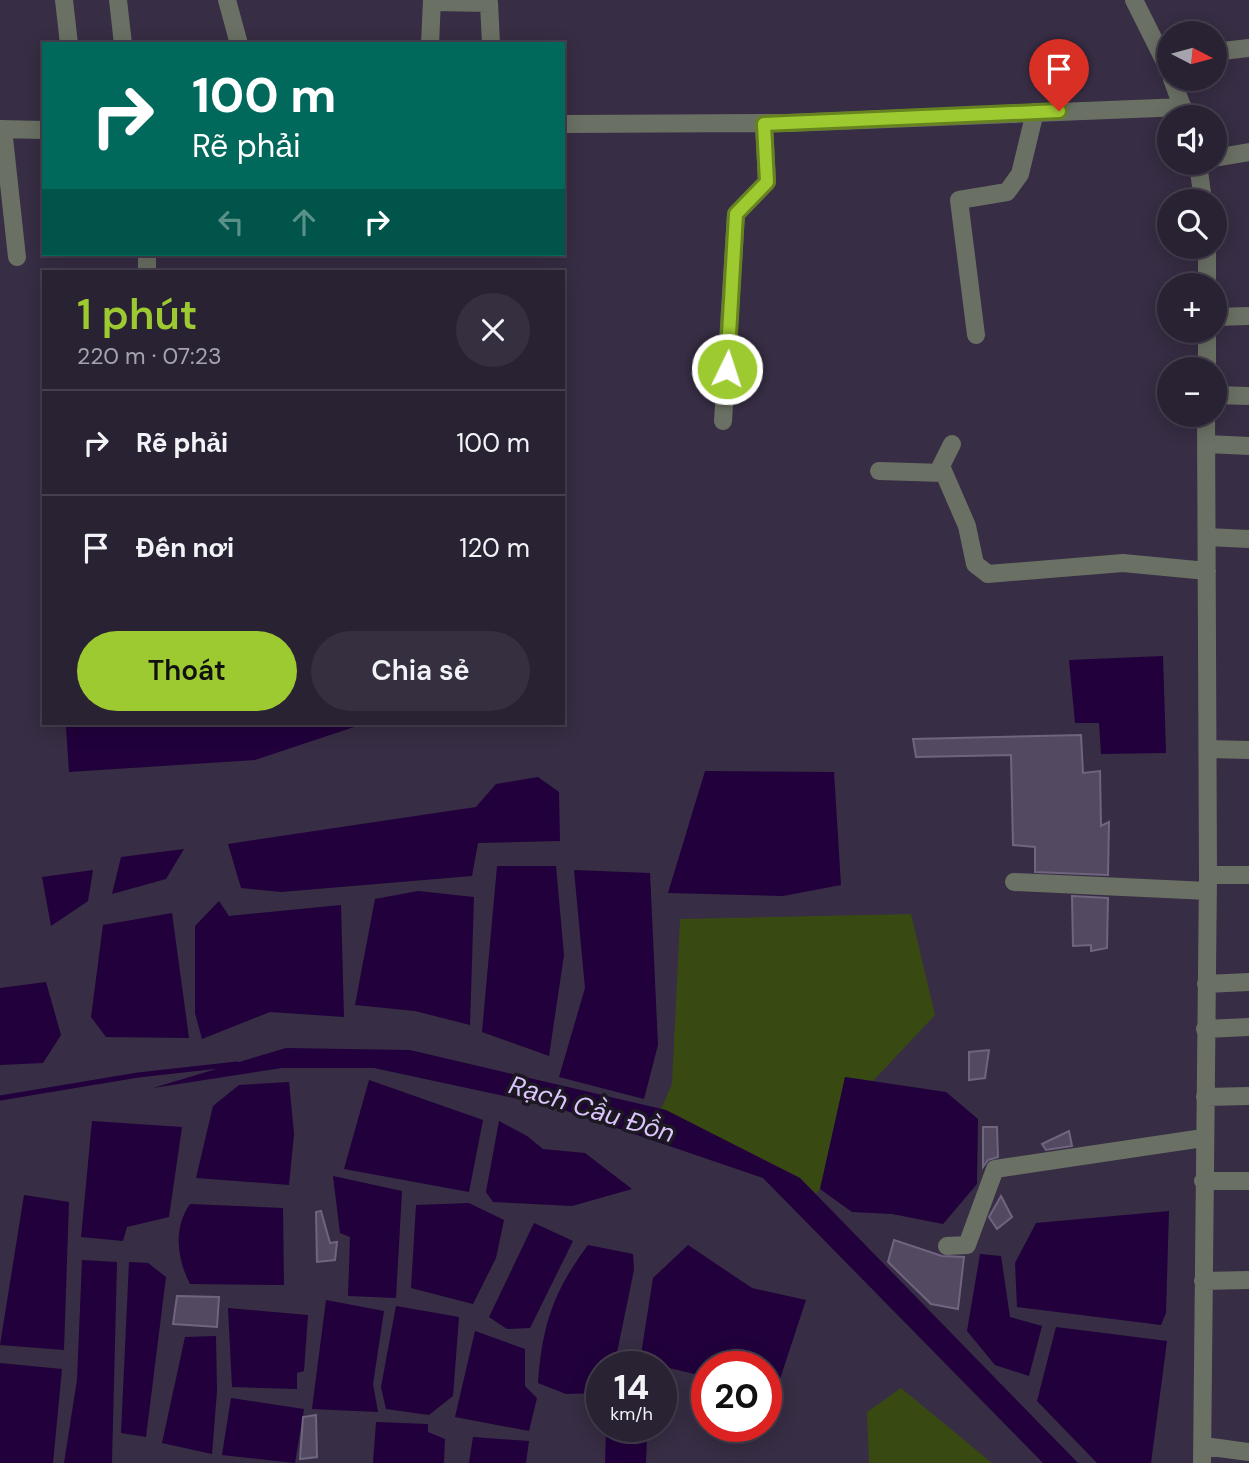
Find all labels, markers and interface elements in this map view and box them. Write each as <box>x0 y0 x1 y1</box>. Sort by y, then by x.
north arrow <box>1157 21 1227 91</box>
map controls <box>1157 21 1227 427</box>
pin <box>1029 39 1089 111</box>
icon: arrive <box>1040 50 1078 88</box>
text: 100 m <box>192 63 336 127</box>
icon: right <box>77 70 168 161</box>
button: sound <box>1157 105 1227 175</box>
text: Rẽ phải <box>192 125 301 167</box>
button: search <box>1157 189 1227 259</box>
icon: left <box>212 203 250 241</box>
icon: ahead <box>285 203 323 241</box>
icon: right <box>358 203 396 241</box>
button: + <box>1157 273 1227 343</box>
text: 1 phút <box>77 287 197 342</box>
button: close <box>456 293 530 367</box>
position arrow <box>690 332 764 406</box>
text: 220 m · 07:23 <box>77 341 222 371</box>
button: − <box>1157 357 1227 427</box>
icon: right <box>77 424 115 462</box>
text: Rẽ phải <box>136 426 228 460</box>
text: 100 m <box>456 426 530 460</box>
icon: arrive <box>77 529 115 567</box>
text: Đến nơi <box>136 531 234 565</box>
text: 120 m <box>459 531 530 565</box>
button: Thoát <box>77 631 297 711</box>
button: Chia sẻ <box>311 631 530 711</box>
water label: Rạch Cầu Đồn <box>505 1068 679 1150</box>
speed limit sign: 20 <box>691 1351 782 1442</box>
text: 14 <box>614 1364 649 1410</box>
text: km/h <box>610 1402 653 1426</box>

